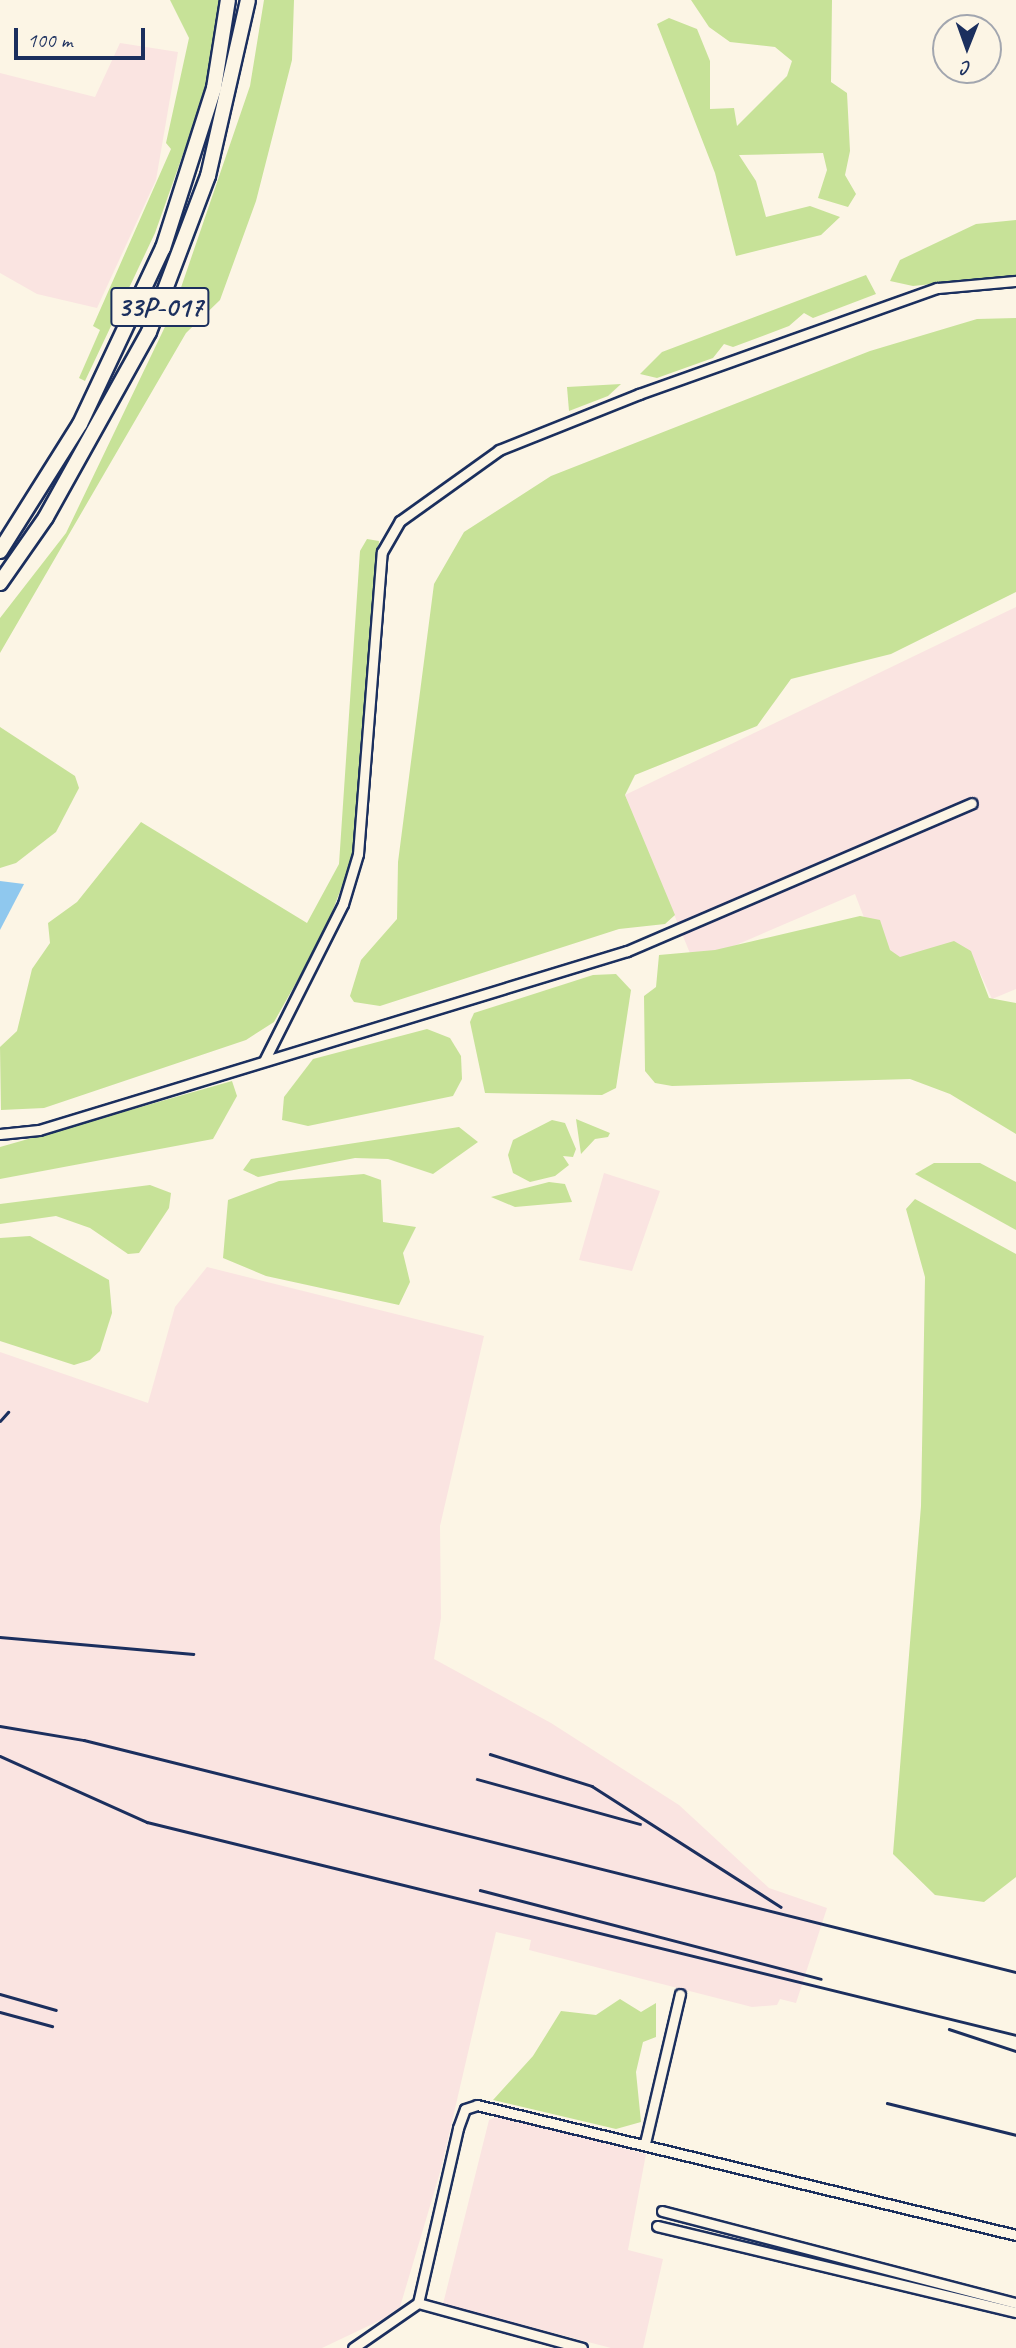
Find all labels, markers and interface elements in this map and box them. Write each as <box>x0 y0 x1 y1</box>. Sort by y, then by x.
scale bar <box>18 14 149 58</box>
north arrow <box>932 14 1002 84</box>
text: 100 m <box>27 27 72 53</box>
text: С <box>962 56 972 80</box>
road number: 33Р-017 <box>109 282 211 332</box>

